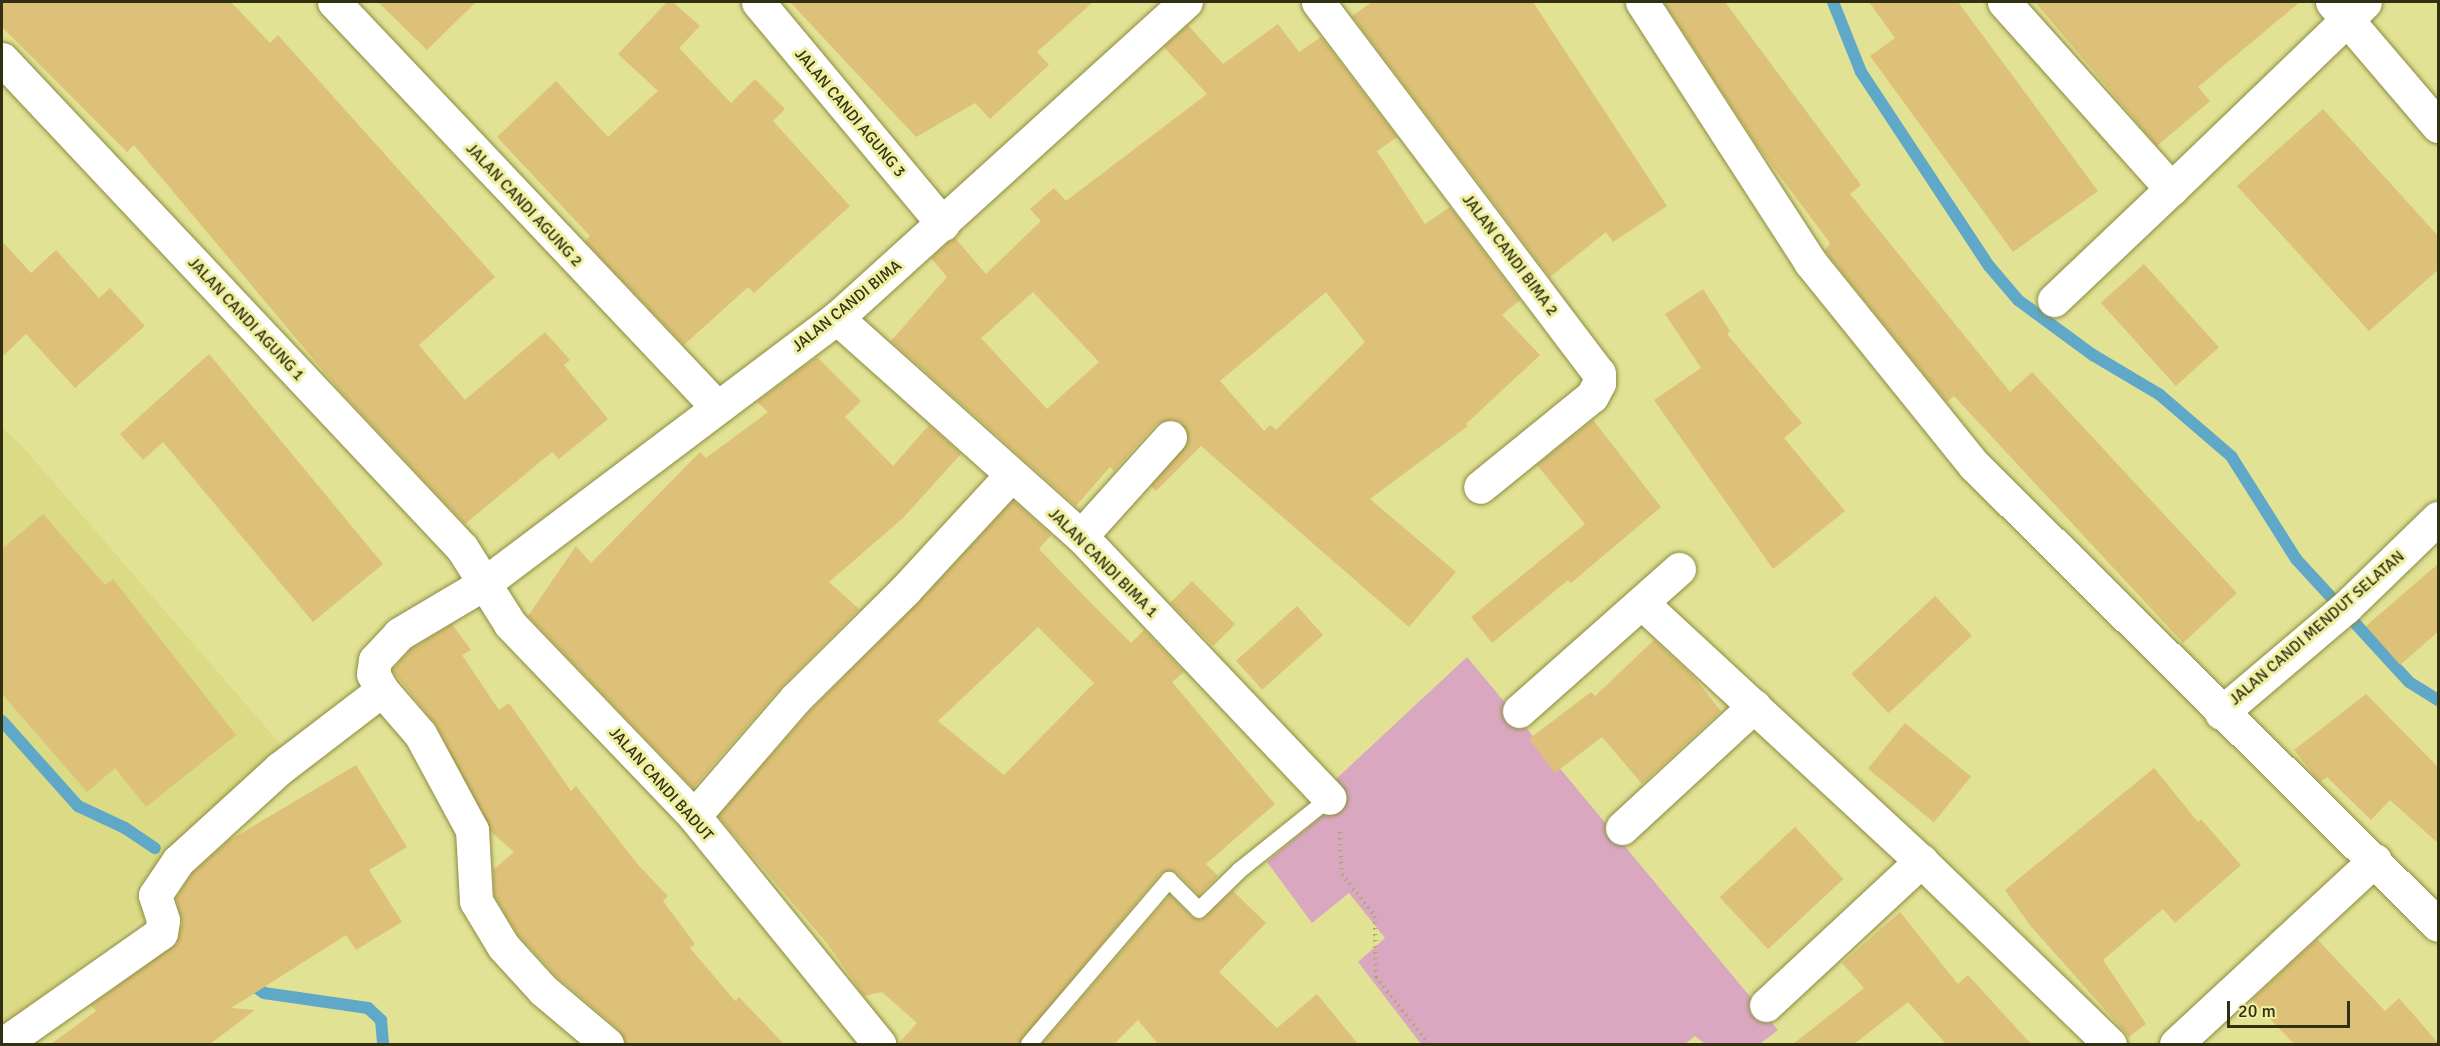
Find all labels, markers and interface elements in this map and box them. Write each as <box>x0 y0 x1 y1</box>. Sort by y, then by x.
street label: JALAN CANDI AGUNG 3 <box>791 45 909 181</box>
street label: JALAN CANDI AGUNG 2 <box>462 139 586 271</box>
street label: JALAN CANDI BIMA 2 <box>1458 190 1562 320</box>
street label: JALAN CANDI AGUNG 1 <box>184 253 308 385</box>
street label: JALAN CANDI BIMA <box>788 256 906 356</box>
street label: JALAN CANDI BIMA 1 <box>1044 504 1162 622</box>
street label: JALAN CANDI MENDUT SELATAN <box>2226 547 2408 709</box>
street label: JALAN CANDI BADUT <box>605 723 717 845</box>
scale bar <box>2230 989 2353 1027</box>
text: 20 m <box>2238 1000 2276 1022</box>

